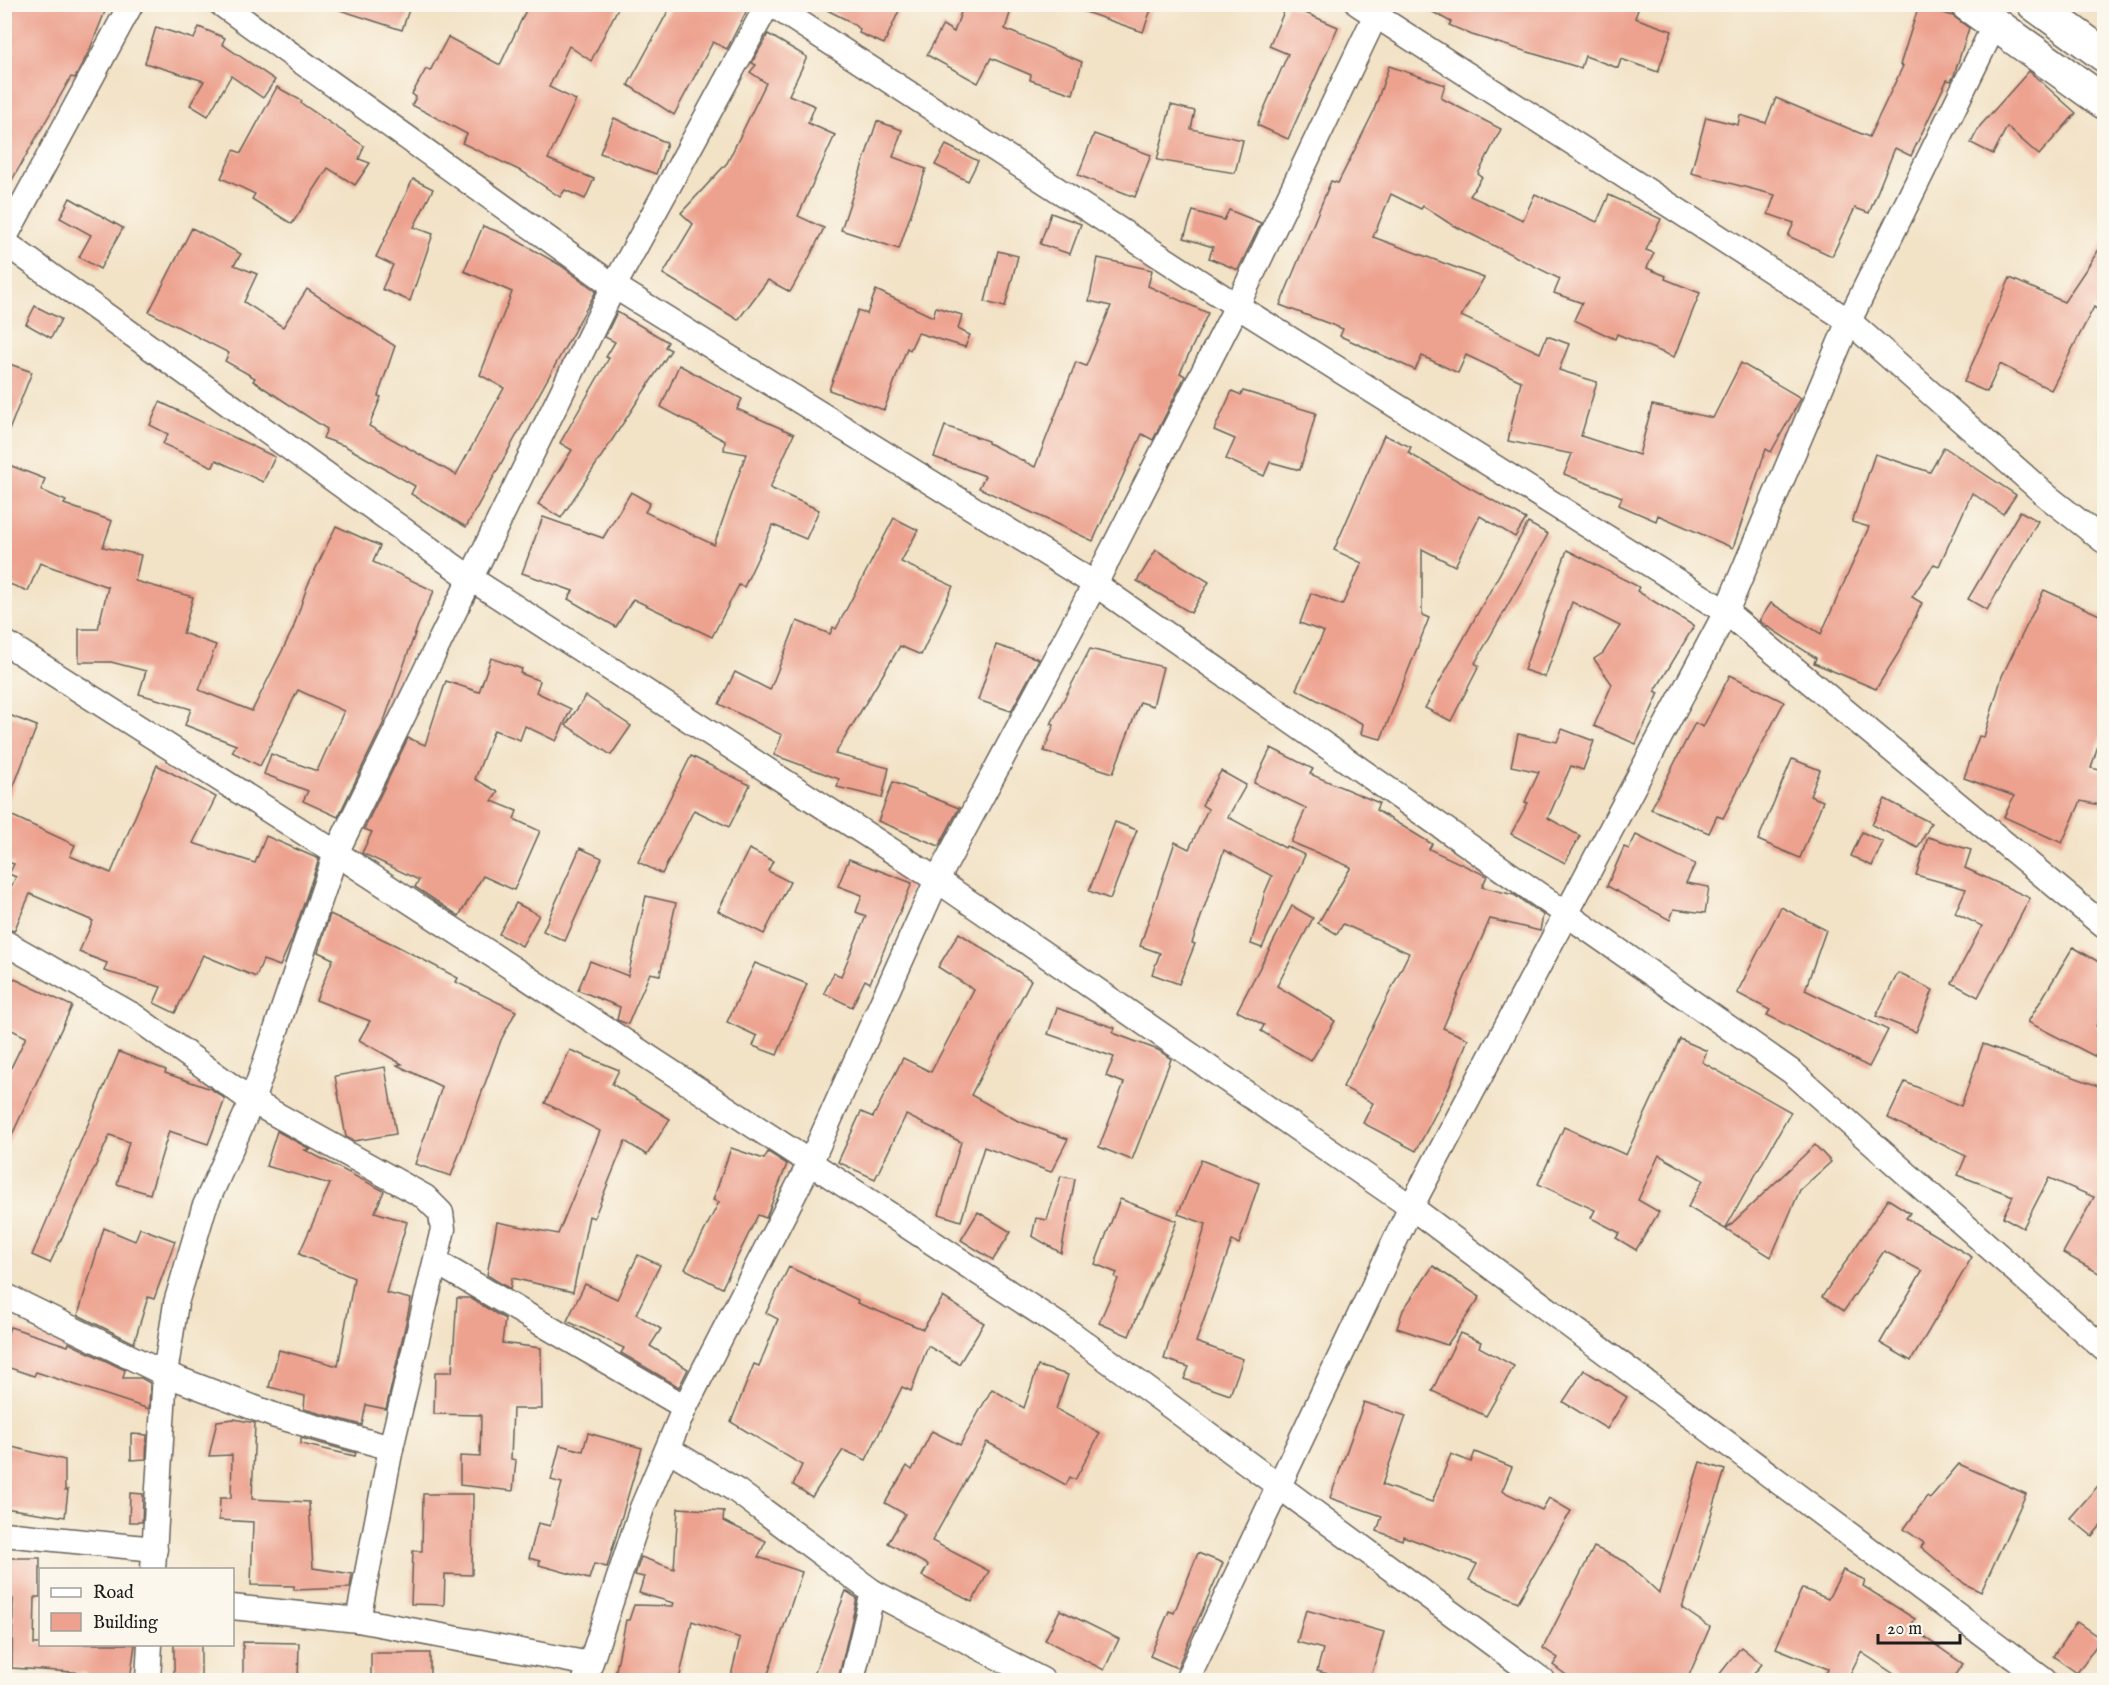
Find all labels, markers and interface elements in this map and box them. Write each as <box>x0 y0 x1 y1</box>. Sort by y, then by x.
legend <box>39 1568 234 1646</box>
text: Road <box>93 1582 134 1605</box>
scale bar <box>1878 1607 1960 1645</box>
text: Building <box>93 1612 158 1635</box>
text: 20 m <box>1887 1618 1922 1641</box>

